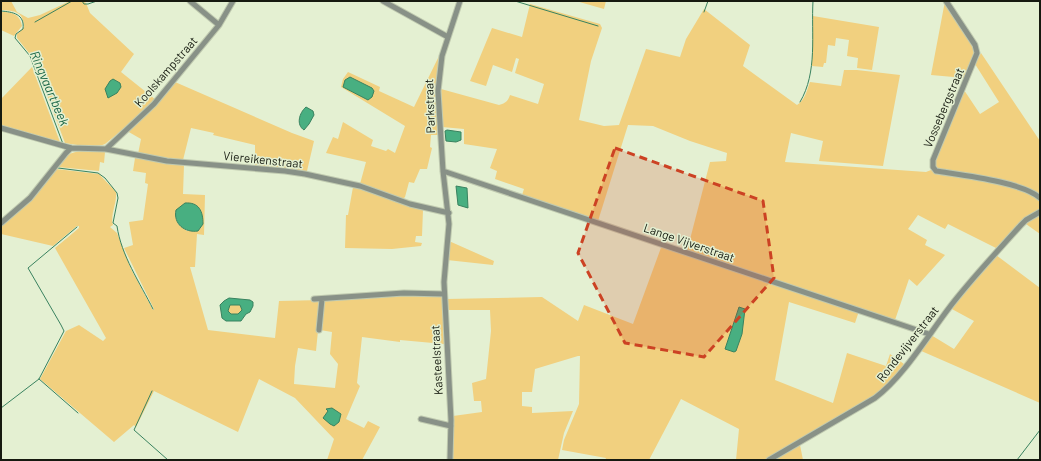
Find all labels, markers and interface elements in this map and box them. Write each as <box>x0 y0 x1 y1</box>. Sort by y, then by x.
street label: Koolskampstraat <box>131 33 200 109</box>
water label: Ringvaartbeek <box>27 48 73 129</box>
street label: Vossebergstraat <box>920 66 966 150</box>
street label: Parkstraat <box>421 79 437 134</box>
street label: Viereikenstraat <box>223 148 304 170</box>
street label: Lange Vijverstraat <box>642 220 737 264</box>
street label: Rondevijverstraat <box>873 303 941 384</box>
street label: Kasteelstraat <box>427 325 445 395</box>

